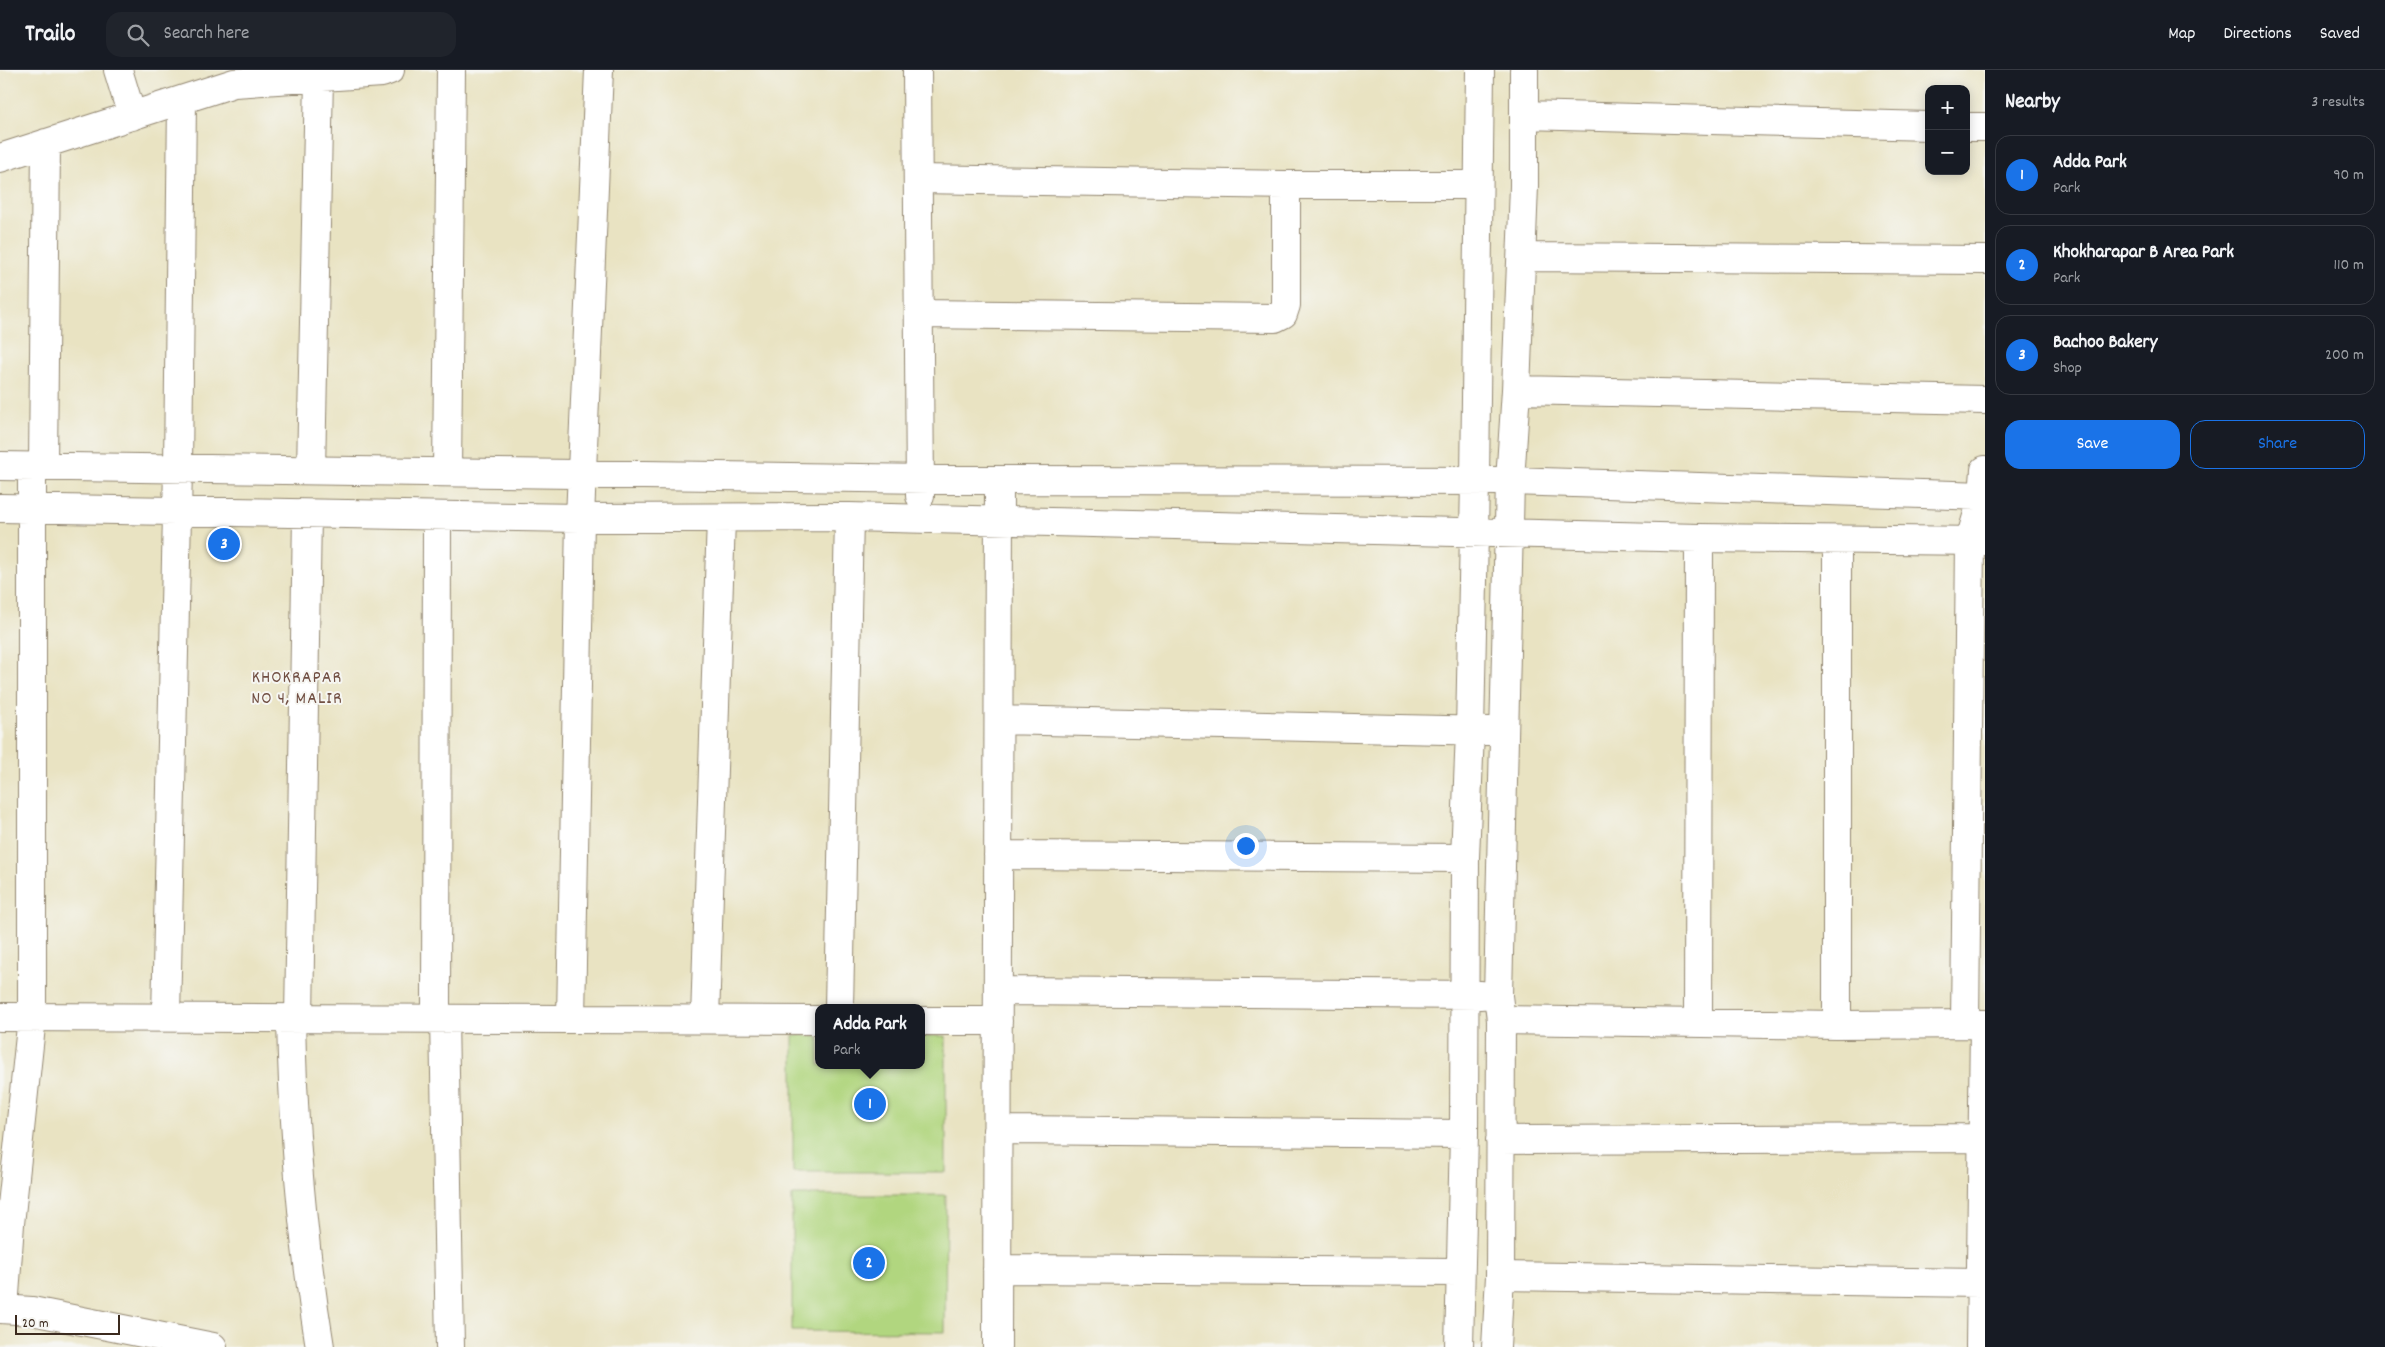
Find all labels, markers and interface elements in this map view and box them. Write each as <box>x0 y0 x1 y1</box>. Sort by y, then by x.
search box <box>106 12 456 57</box>
text: Trailo <box>25 18 76 52</box>
icon: search <box>124 21 152 49</box>
text: Search here <box>164 21 249 48</box>
text: Map <box>2168 22 2195 47</box>
text: Directions <box>2223 22 2292 47</box>
text: Saved <box>2320 22 2360 47</box>
map controls <box>1925 85 1970 175</box>
button: + <box>1925 85 1970 130</box>
text: Nearby <box>2005 88 2060 118</box>
text: 3 results <box>2311 91 2365 114</box>
button: − <box>1925 130 1970 175</box>
text: Adda Park <box>2053 150 2127 177</box>
text: 1 <box>2020 164 2024 187</box>
text: 90 m <box>2333 164 2364 187</box>
text: Park <box>2053 177 2080 200</box>
text: Khokharapar B Area Park <box>2053 240 2234 267</box>
text: 2 <box>2019 254 2026 277</box>
text: 110 m <box>2334 254 2364 277</box>
text: Park <box>2053 267 2080 290</box>
text: Bachoo Bakery <box>2053 330 2157 357</box>
text: 3 <box>2018 344 2026 367</box>
text: 200 m <box>2325 344 2364 367</box>
text: Shop <box>2053 357 2082 380</box>
button: Save <box>2005 420 2180 469</box>
button: Share <box>2190 420 2365 469</box>
pin: 3 <box>208 525 240 563</box>
district label: KHOKRAPAR NO 4, MALIR <box>251 666 343 712</box>
your location <box>1233 833 1259 859</box>
popup <box>815 1004 925 1069</box>
text: Adda Park <box>833 1012 907 1039</box>
text: Park <box>833 1039 860 1062</box>
pin: 1 <box>854 1085 886 1123</box>
pin: 2 <box>853 1244 885 1282</box>
scale bar <box>15 1312 120 1335</box>
text: 20 m <box>22 1314 49 1334</box>

